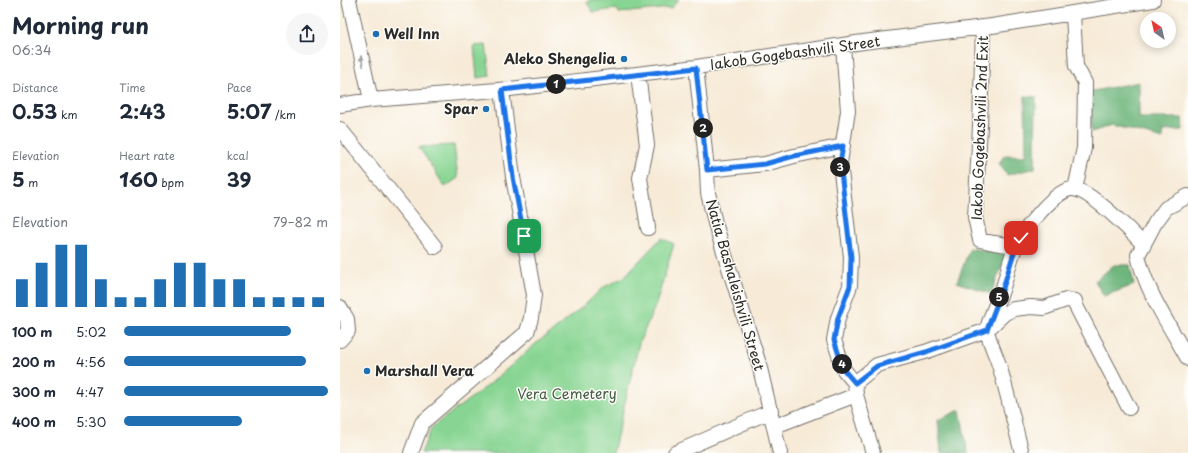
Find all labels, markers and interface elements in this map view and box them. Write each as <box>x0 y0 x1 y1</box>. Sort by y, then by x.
text: Morning run <box>12 8 149 41</box>
north arrow <box>1140 12 1176 48</box>
map controls <box>1140 12 1176 48</box>
button: share <box>286 13 328 55</box>
place label: Well Inn <box>384 23 440 44</box>
marker: Well Inn <box>371 29 381 39</box>
street label: Iakob Gogebashvili Street <box>708 30 882 75</box>
street label: Iakob Gogebashvili 2nd Exit <box>966 35 993 221</box>
text: 06:34 <box>12 40 52 59</box>
place label: Aleko Shengelia <box>503 48 616 69</box>
marker: Aleko Shengelia <box>619 54 629 64</box>
one-way arrow <box>359 55 365 68</box>
pin: 1 <box>546 74 566 94</box>
text: 1 <box>553 75 559 92</box>
text: Distance <box>12 79 58 96</box>
text: Time <box>119 79 145 96</box>
text: Pace <box>227 79 251 96</box>
text: 0.53 <box>12 96 57 126</box>
text: 2:43 <box>119 96 166 126</box>
text: 5:07 <box>227 96 272 126</box>
place label: Spar <box>444 98 479 119</box>
marker: Spar <box>481 104 491 114</box>
text: km <box>57 106 77 123</box>
text: /km <box>272 106 296 123</box>
pin: 2 <box>693 118 713 138</box>
text: 2 <box>699 119 707 136</box>
text: Elevation <box>12 147 59 164</box>
text: Heart rate <box>119 147 175 164</box>
text: kcal <box>227 147 249 164</box>
pin: 3 <box>830 157 850 177</box>
text: 3 <box>836 158 844 175</box>
text: 5 <box>12 164 25 194</box>
text: 160 <box>119 164 158 194</box>
text: 39 <box>227 164 251 194</box>
text: m <box>25 174 38 191</box>
text: bpm <box>158 174 184 191</box>
street label: Natia Bashaleishvili Street <box>701 196 770 374</box>
text: Elevation <box>12 212 68 231</box>
text: 79–82 m <box>273 212 328 231</box>
pin <box>507 219 541 253</box>
pin <box>1004 221 1038 255</box>
icon: arrive <box>513 225 535 247</box>
icon: check <box>1010 227 1032 249</box>
pin: 5 <box>989 287 1009 307</box>
text: 5 <box>995 288 1003 305</box>
text: 100 m <box>12 322 53 341</box>
text: 5:02 <box>76 322 106 341</box>
text: 200 m <box>12 352 56 371</box>
text: 4:56 <box>76 352 106 371</box>
pin: 4 <box>832 354 852 374</box>
text: 4 <box>838 355 846 372</box>
place label: Marshall Vera <box>375 360 475 381</box>
marker: Marshall Vera <box>362 366 372 376</box>
text: 300 m <box>12 382 56 401</box>
text: 4:47 <box>76 382 104 401</box>
park label: Vera Cemetery <box>517 383 617 404</box>
text: 400 m <box>12 412 56 431</box>
text: 5:30 <box>76 412 106 431</box>

